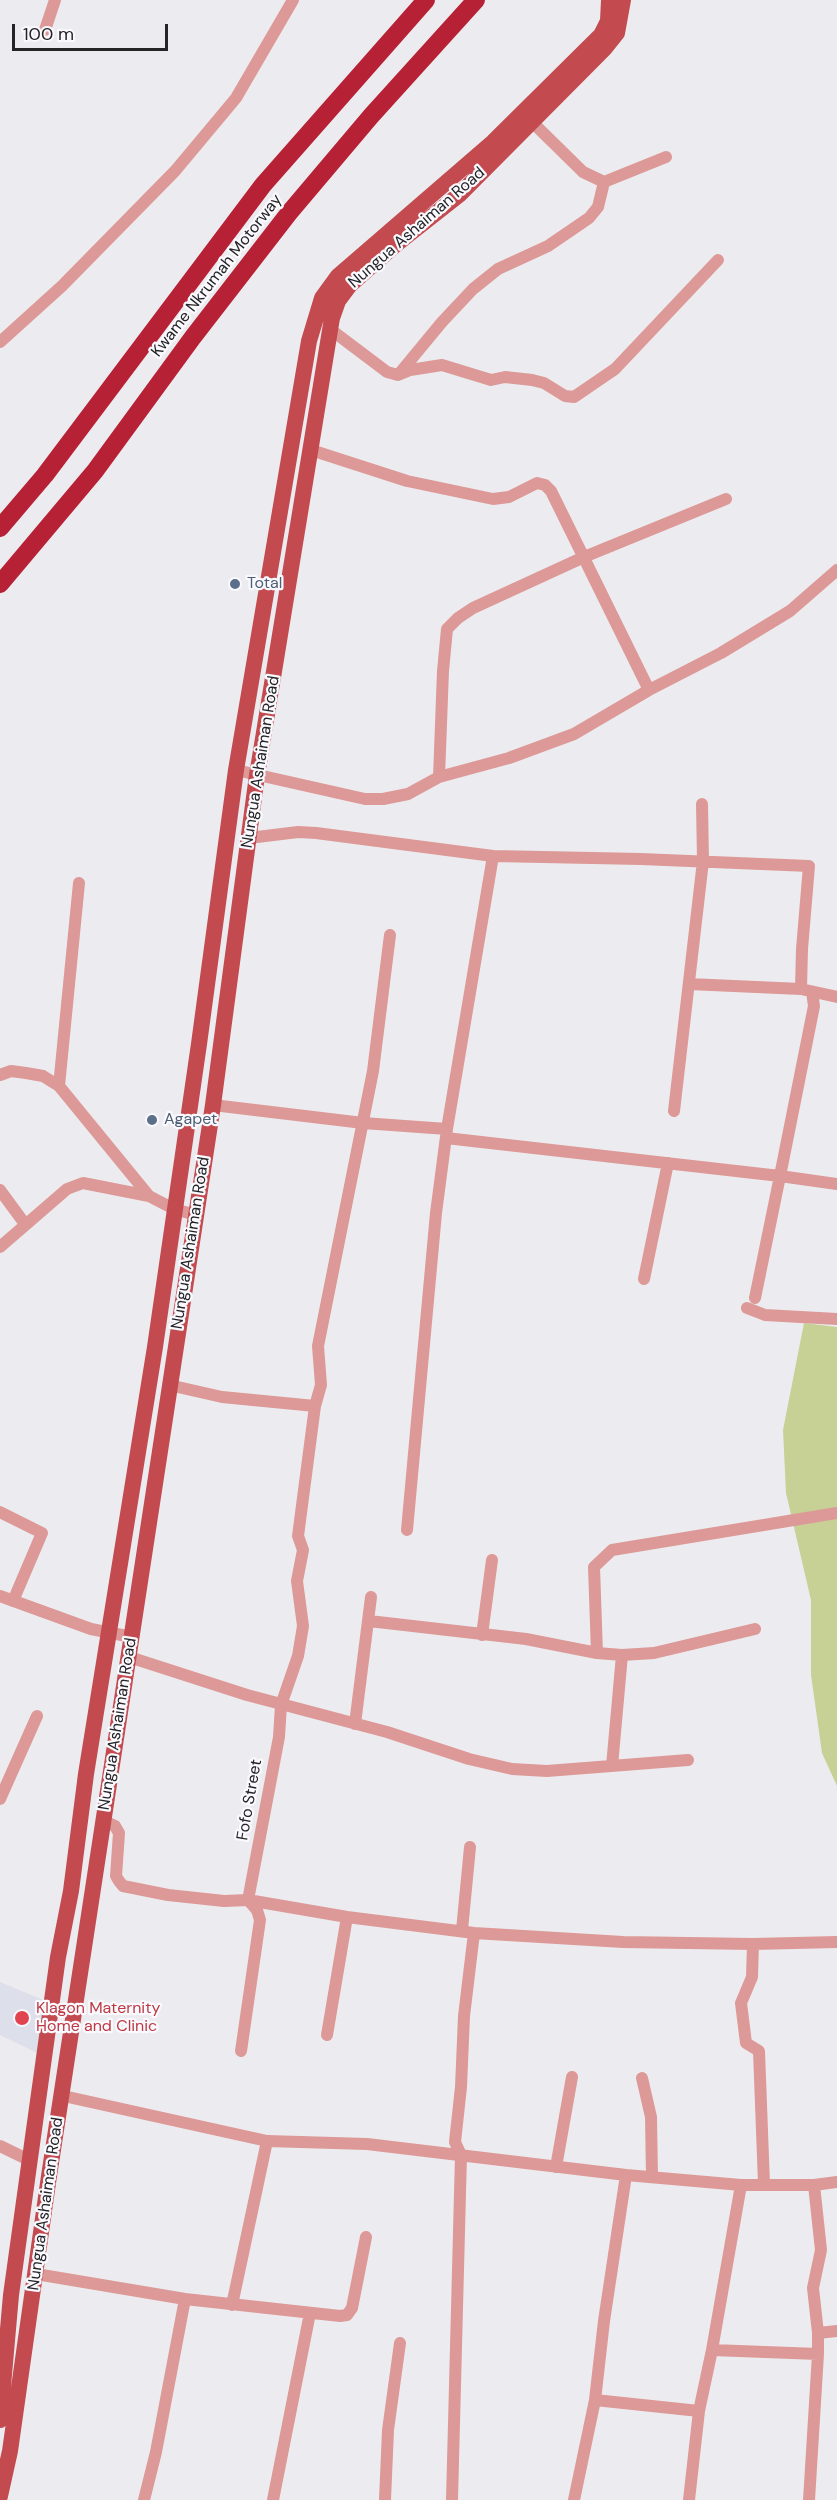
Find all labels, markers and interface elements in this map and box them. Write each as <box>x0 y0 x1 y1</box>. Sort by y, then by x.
scale bar <box>15 12 171 50</box>
text: 100 m <box>23 22 74 46</box>
street label: Nungua Ashaiman Road <box>345 164 489 292</box>
street label: Kwame Nkrumah Motorway <box>148 191 286 361</box>
place label: Total <box>247 574 282 594</box>
marker: Total <box>228 577 242 591</box>
street label: Nungua Ashaiman Road <box>238 674 284 850</box>
place label: Agapet <box>164 1110 217 1130</box>
marker: Agapet <box>145 1113 159 1127</box>
street label: Nungua Ashaiman Road <box>168 1155 214 1331</box>
street label: Nungua Ashaiman Road <box>95 1636 141 1812</box>
street label: Fofo Street <box>233 1758 267 1842</box>
place label: Klagon Maternity Home and Clinic <box>36 1999 160 2037</box>
marker: Klagon Maternity Home and Clinic <box>13 2009 31 2027</box>
street label: Nungua Ashaiman Road <box>24 2116 68 2292</box>

